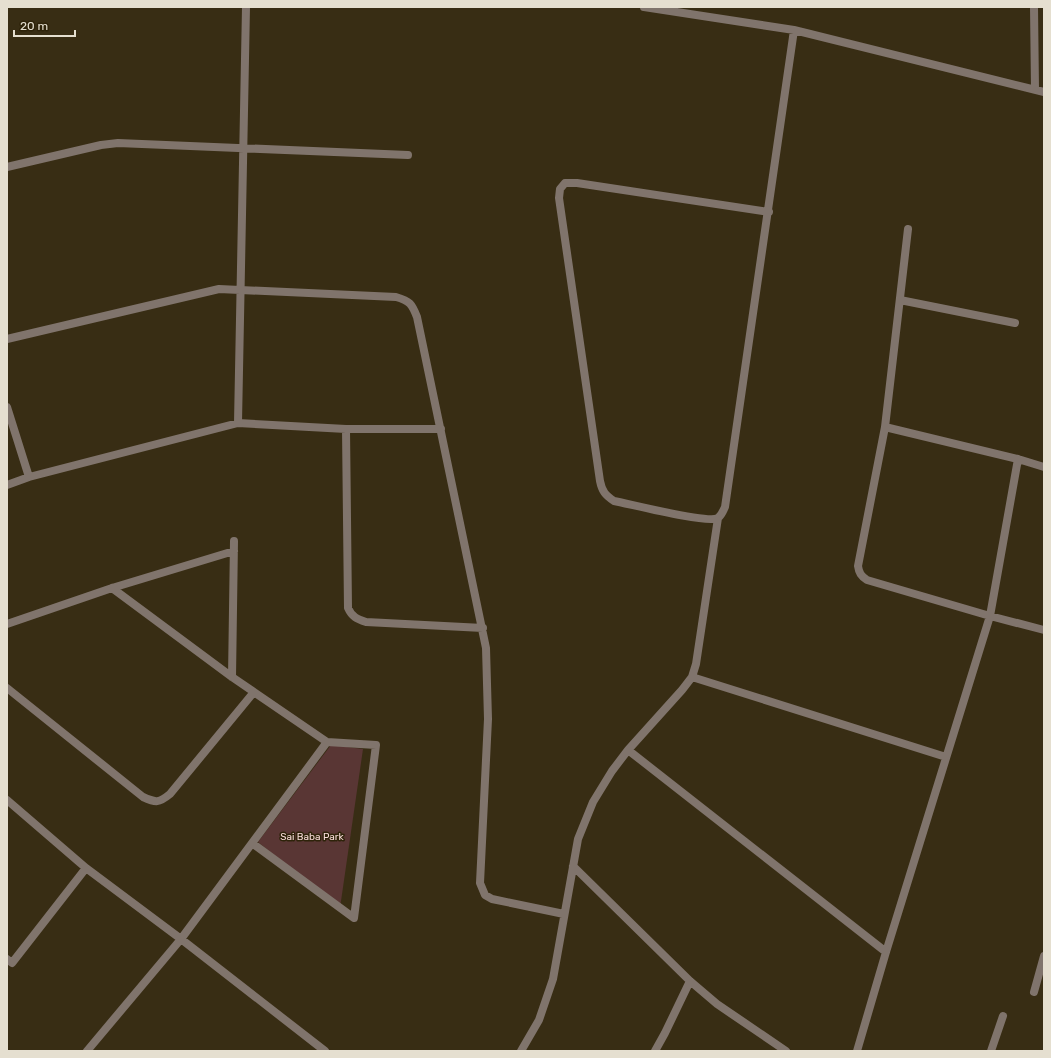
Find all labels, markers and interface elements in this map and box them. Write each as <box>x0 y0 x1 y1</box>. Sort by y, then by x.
scale bar <box>14 12 75 38</box>
text: 20 m <box>20 19 48 33</box>
park label: Sai Baba Park <box>280 831 345 843</box>

